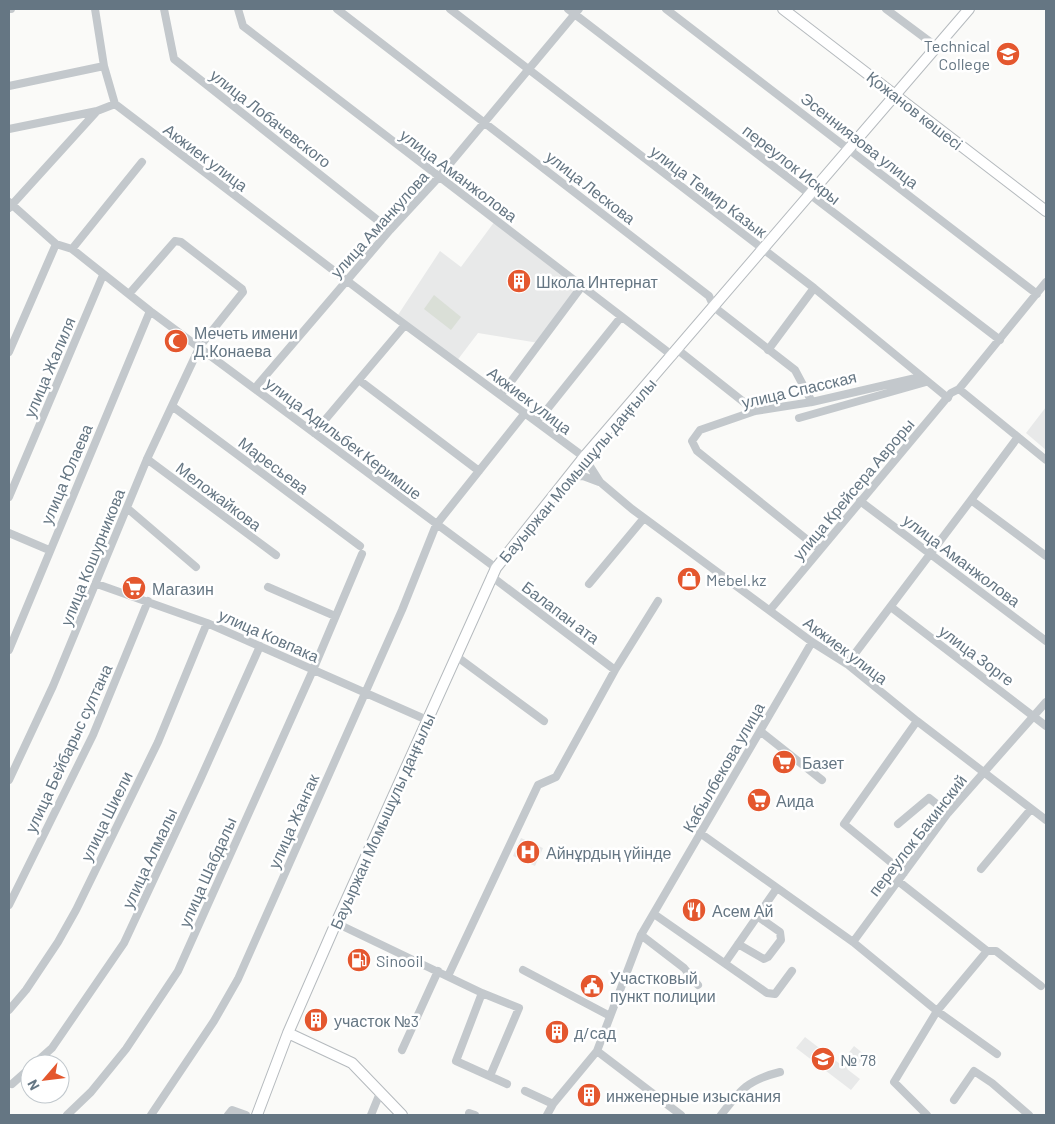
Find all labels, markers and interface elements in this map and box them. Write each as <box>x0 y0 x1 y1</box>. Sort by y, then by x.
place label: Technical College <box>924 36 990 73</box>
school or university icon: Technical College <box>995 41 1021 67</box>
street label: улица Лобачевского <box>207 65 335 171</box>
street label: Қожанов көшесі <box>863 67 967 153</box>
street label: Эсенниязова улица <box>797 88 923 192</box>
street label: Акжиек улица <box>160 119 252 195</box>
street label: переулок Искры <box>740 120 844 208</box>
street label: улица Аманжолова <box>397 125 521 225</box>
street label: улица Темир Казык <box>647 141 772 242</box>
street label: улица Лескова <box>543 146 639 228</box>
street label: улица Аманкулова <box>326 167 432 281</box>
building icon: Школа Интернат <box>506 268 532 294</box>
place label: Школа Интернат <box>536 272 658 291</box>
street label: улица Жалиля <box>19 314 79 420</box>
place label: Мечеть имени Д.Конаева <box>194 323 298 360</box>
mosque icon: Мечеть имени Д.Конаева <box>163 328 189 354</box>
street label: Акжиек улица <box>484 362 576 438</box>
street label: улица Спасская <box>740 367 858 411</box>
street label: улица Адильбек Керимше <box>262 373 426 503</box>
street label: Бауыржан Момышұлы даңғылы <box>494 374 660 566</box>
street label: улица Крейсера Авроры <box>788 415 918 563</box>
street label: улица Юлаева <box>36 421 96 527</box>
street label: Маресьева <box>235 433 313 498</box>
street label: Меложайкова <box>173 458 266 534</box>
street label: улица Кошурникова <box>56 486 128 628</box>
street label: улица Аманжолова <box>900 510 1024 610</box>
shop icon: Mebel.kz <box>676 566 702 592</box>
place label: Mebel.kz <box>706 570 766 589</box>
supermarket icon: Магазин <box>121 575 147 601</box>
street label: Балапан ата <box>519 577 603 647</box>
place label: Магазин <box>152 579 214 598</box>
street label: улица Ковпака <box>216 604 322 666</box>
street label: Акжиек улица <box>800 612 892 688</box>
street label: улица Зорге <box>936 621 1018 689</box>
street label: улица Бейбарыс султана <box>21 661 115 835</box>
street label: Кабылбекова улица <box>678 699 768 835</box>
street label: Бауыржан Момышұлы даңғылы <box>326 710 438 932</box>
supermarket icon: Базет <box>771 749 797 775</box>
place label: Базет <box>802 753 845 772</box>
street label: улица Шиели <box>76 768 136 864</box>
street label: улица Жангак <box>264 770 323 871</box>
street label: переулок Бакинский <box>864 771 970 899</box>
supermarket icon: Аида <box>746 787 772 813</box>
place label: Аида <box>776 791 814 810</box>
street label: улица Алмалы <box>118 805 180 911</box>
street label: улица Шабдалы <box>174 814 240 930</box>
hospital icon: Айнұрдың үйінде <box>515 839 541 865</box>
place label: Айнұрдың үйінде <box>546 843 672 862</box>
restaurant icon: Асем Ай <box>681 897 707 923</box>
place label: Асем Ай <box>712 901 773 920</box>
fuel station icon: Sinooil <box>346 947 372 973</box>
place label: Sinooil <box>376 951 423 970</box>
place label: Участковый пункт полиции <box>610 968 716 1005</box>
public building icon: Участковый пункт полиции <box>579 973 605 999</box>
building icon: участок №3 <box>303 1007 329 1033</box>
place label: участок №3 <box>334 1011 419 1030</box>
building icon: д/сад <box>544 1019 570 1045</box>
place label: д/сад <box>574 1023 617 1042</box>
school or university icon: № 78 <box>810 1046 836 1072</box>
place label: № 78 <box>840 1050 876 1069</box>
north arrow <box>20 1054 70 1104</box>
text: N <box>23 1077 43 1093</box>
building icon: инженерные изыскания <box>576 1082 602 1108</box>
place label: инженерные изыскания <box>606 1086 781 1105</box>

